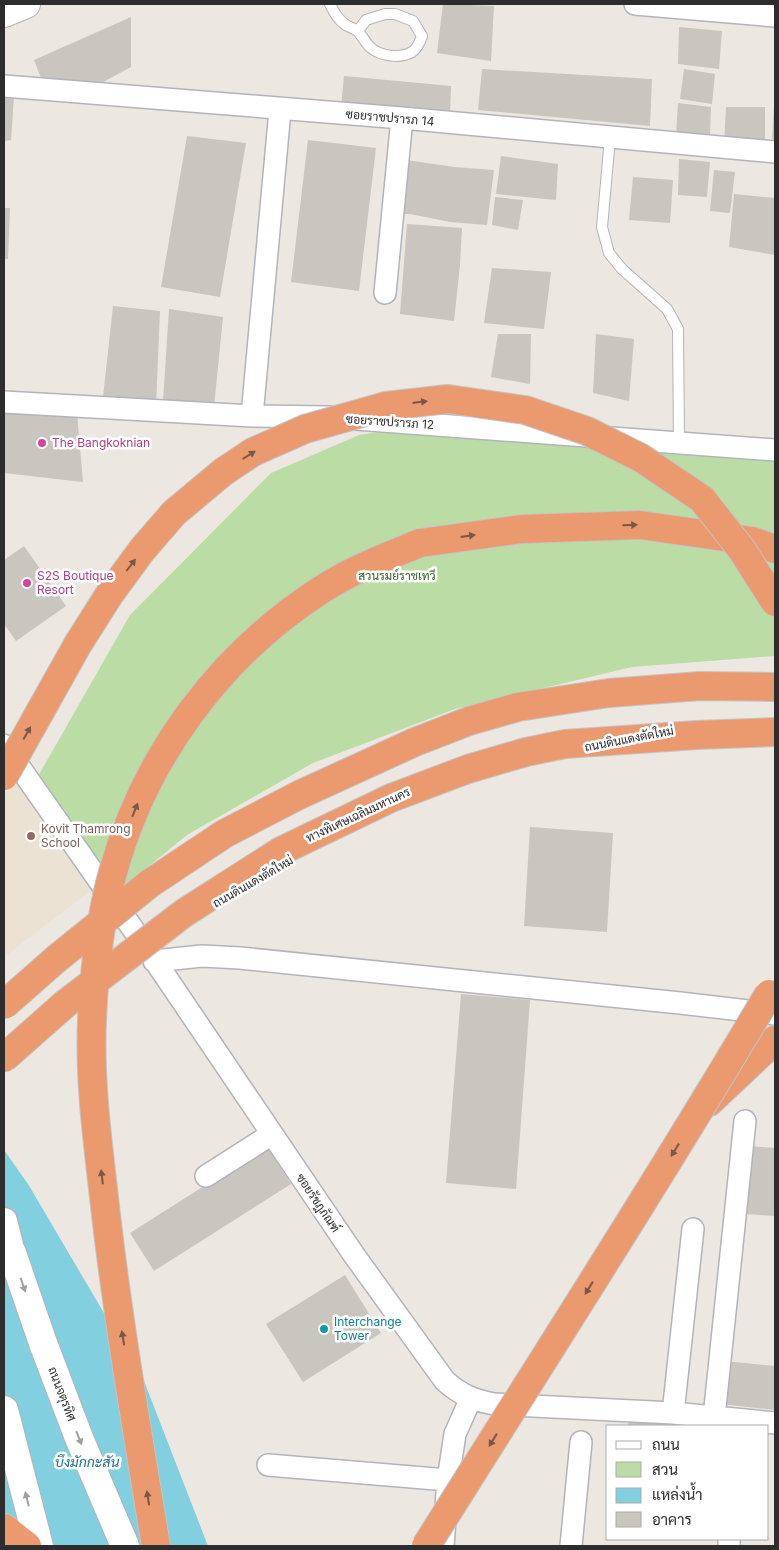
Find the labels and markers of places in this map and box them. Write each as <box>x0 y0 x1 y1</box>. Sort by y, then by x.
place label: The Bangkoknian <box>52 435 150 450</box>
marker: The Bangkoknian <box>36 437 48 449</box>
place label: S2S Boutique Resort <box>37 568 114 597</box>
marker: S2S Boutique Resort <box>21 577 33 589</box>
place label: Kovit Thamrong School <box>41 821 131 850</box>
marker: Kovit Thamrong School <box>25 830 37 842</box>
place label: Interchange Tower <box>334 1314 402 1343</box>
marker: Interchange Tower <box>318 1323 330 1335</box>

